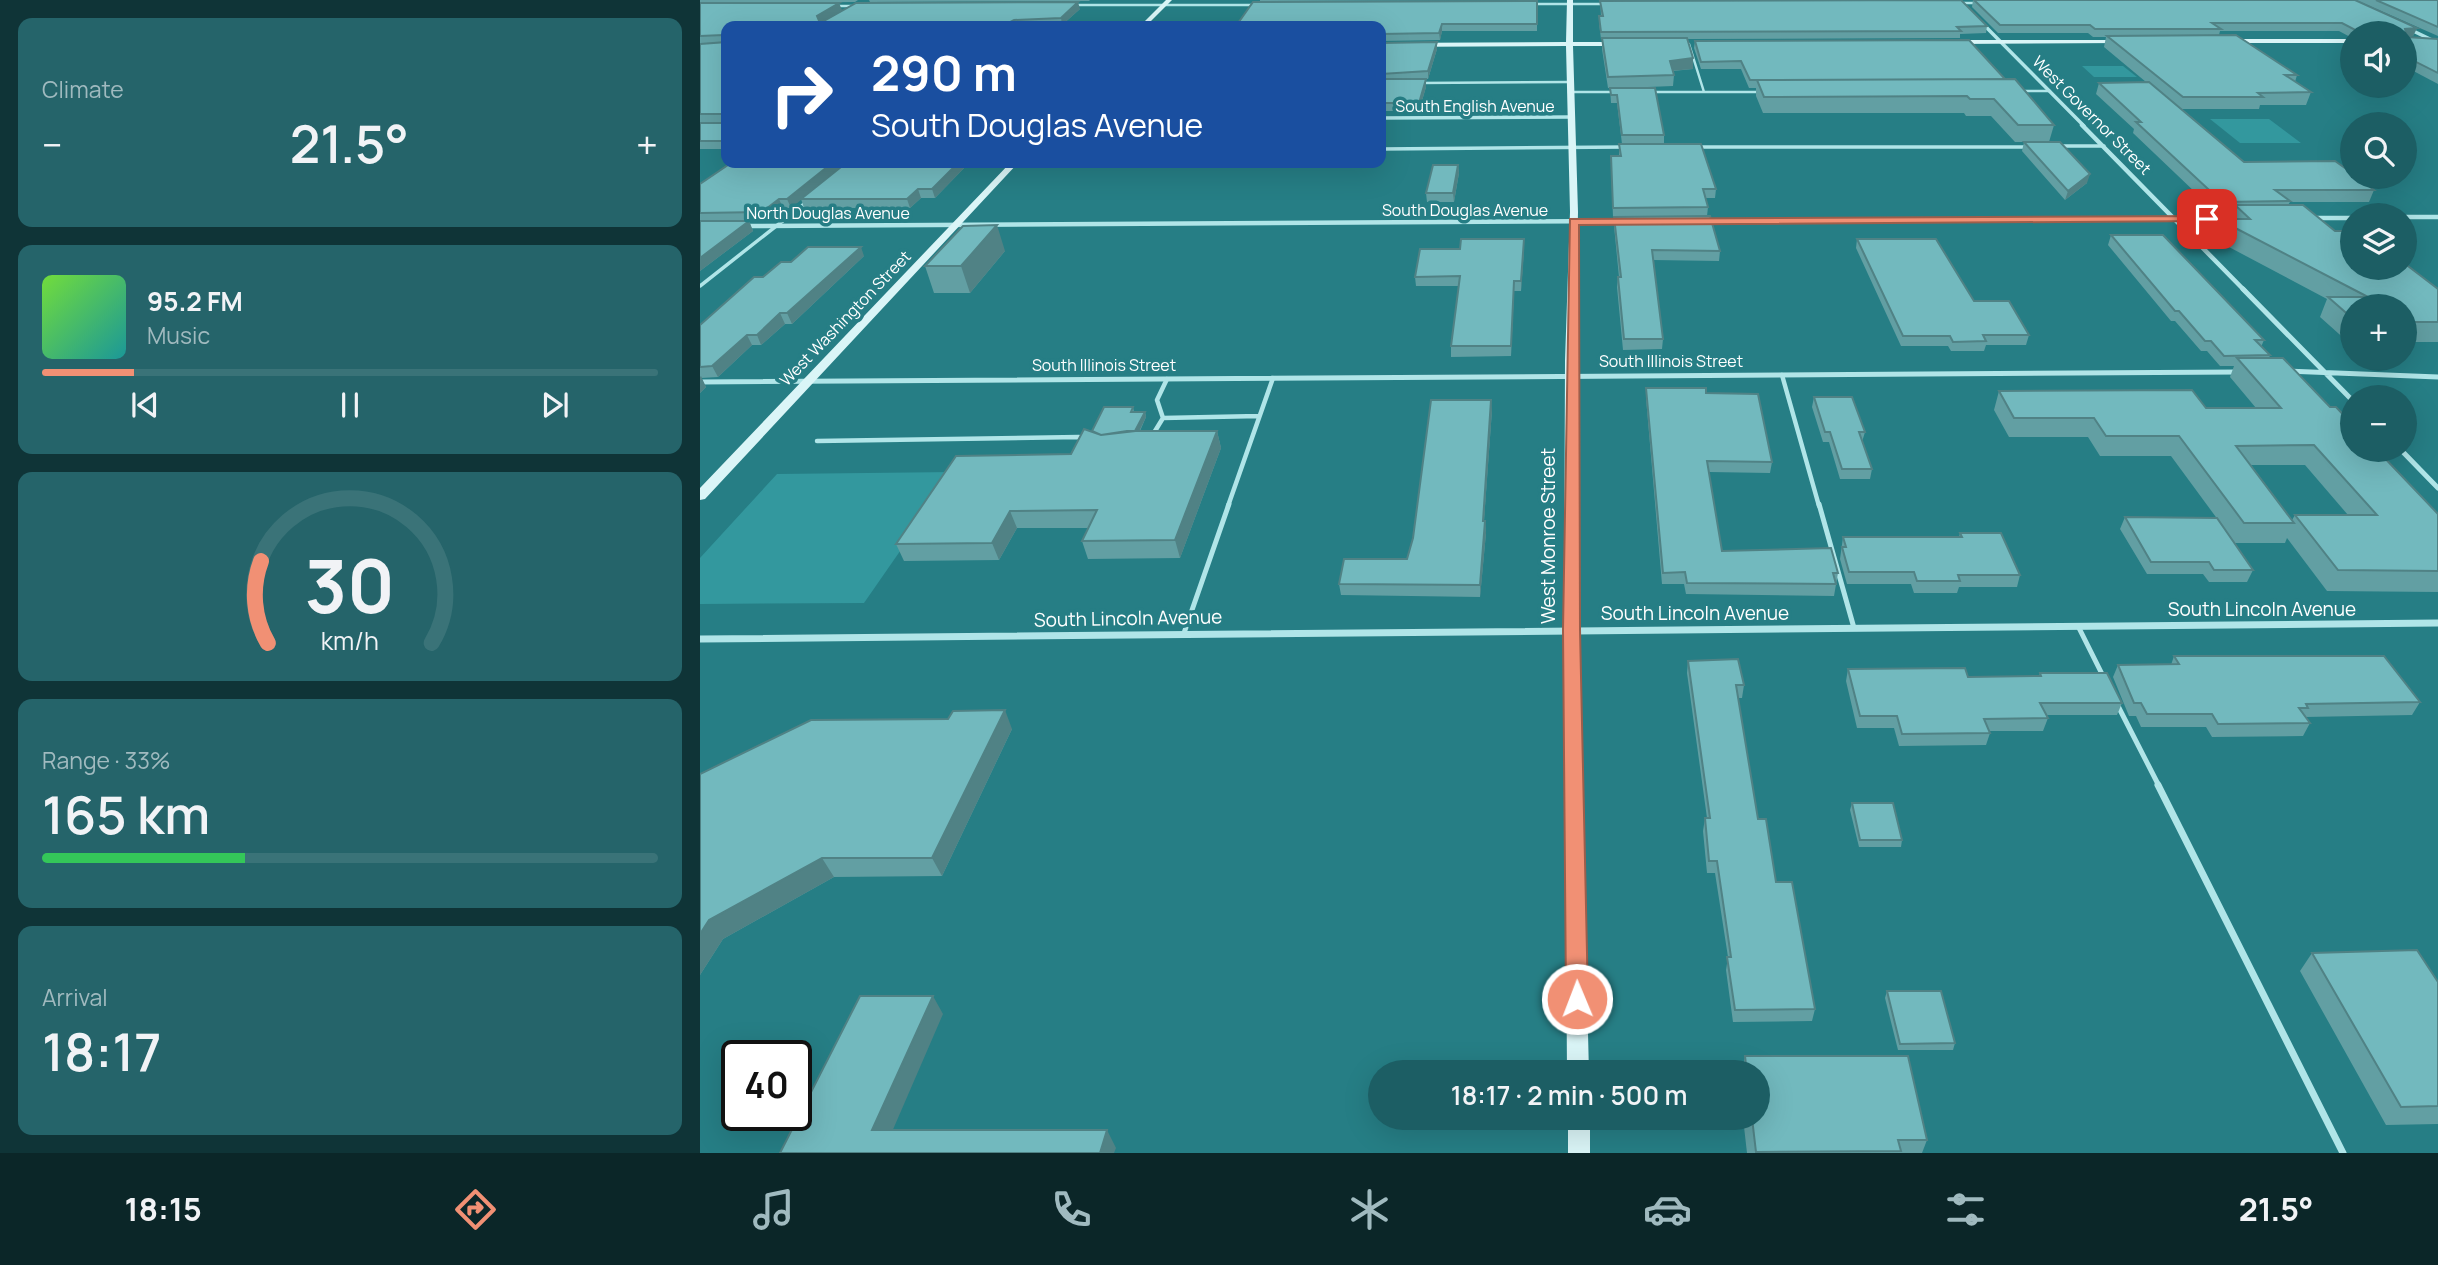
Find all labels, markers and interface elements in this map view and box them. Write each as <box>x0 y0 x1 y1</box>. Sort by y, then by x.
map controls <box>2340 21 2417 462</box>
button: sound <box>2340 21 2417 98</box>
text: 290 m <box>871 39 1017 106</box>
icon: right <box>756 49 847 140</box>
street label: West Governor Street <box>2028 51 2156 179</box>
text: Climate <box>42 73 124 105</box>
street label: South English Avenue <box>1395 95 1555 117</box>
text: South Douglas Avenue <box>871 103 1203 147</box>
text: 21.5° <box>290 108 409 179</box>
button: search <box>2340 112 2417 189</box>
text: − <box>42 118 63 170</box>
text: + <box>636 118 658 170</box>
pin <box>2177 189 2237 249</box>
street label: South Douglas Avenue <box>1382 199 1548 221</box>
icon: arrive <box>2188 200 2226 238</box>
street label: North Douglas Avenue <box>746 202 910 224</box>
button: layers <box>2340 203 2417 280</box>
street label: West Washington Street <box>774 245 916 391</box>
text: 95.2 FM <box>147 283 243 319</box>
button: + <box>2340 294 2417 371</box>
text: Music <box>147 319 210 351</box>
street label: South Illinois Street <box>1599 350 1743 372</box>
street label: South Illinois Street <box>1032 354 1176 376</box>
button: − <box>2340 385 2417 462</box>
icon: previous <box>126 386 164 424</box>
icon: pause <box>331 386 369 424</box>
icon: next <box>536 386 574 424</box>
street label: West Monroe Street <box>1535 448 1561 624</box>
text: 30 <box>305 535 395 635</box>
street label: South Lincoln Avenue <box>2168 596 2356 622</box>
street label: South Lincoln Avenue <box>1601 600 1789 626</box>
street label: South Lincoln Avenue <box>1034 603 1222 633</box>
text: km/h <box>321 622 379 657</box>
text: Range · 33% <box>42 744 171 776</box>
text: 165 km <box>42 779 210 850</box>
position arrow <box>1540 962 1614 1036</box>
text: Arrival <box>42 981 108 1013</box>
text: 18:17 <box>42 1016 161 1087</box>
speed limit sign: 40 <box>721 1040 812 1131</box>
text: 18:17 · 2 min · 500 m <box>1451 1077 1687 1113</box>
icon: directions <box>451 1185 500 1234</box>
icon: music <box>749 1185 798 1234</box>
icon: phone <box>1047 1185 1096 1234</box>
icon: climate <box>1345 1185 1394 1234</box>
icon: car <box>1643 1185 1692 1234</box>
icon: filters <box>1941 1185 1990 1234</box>
text: 18:15 <box>124 1187 202 1231</box>
text: 21.5° <box>2239 1187 2313 1231</box>

